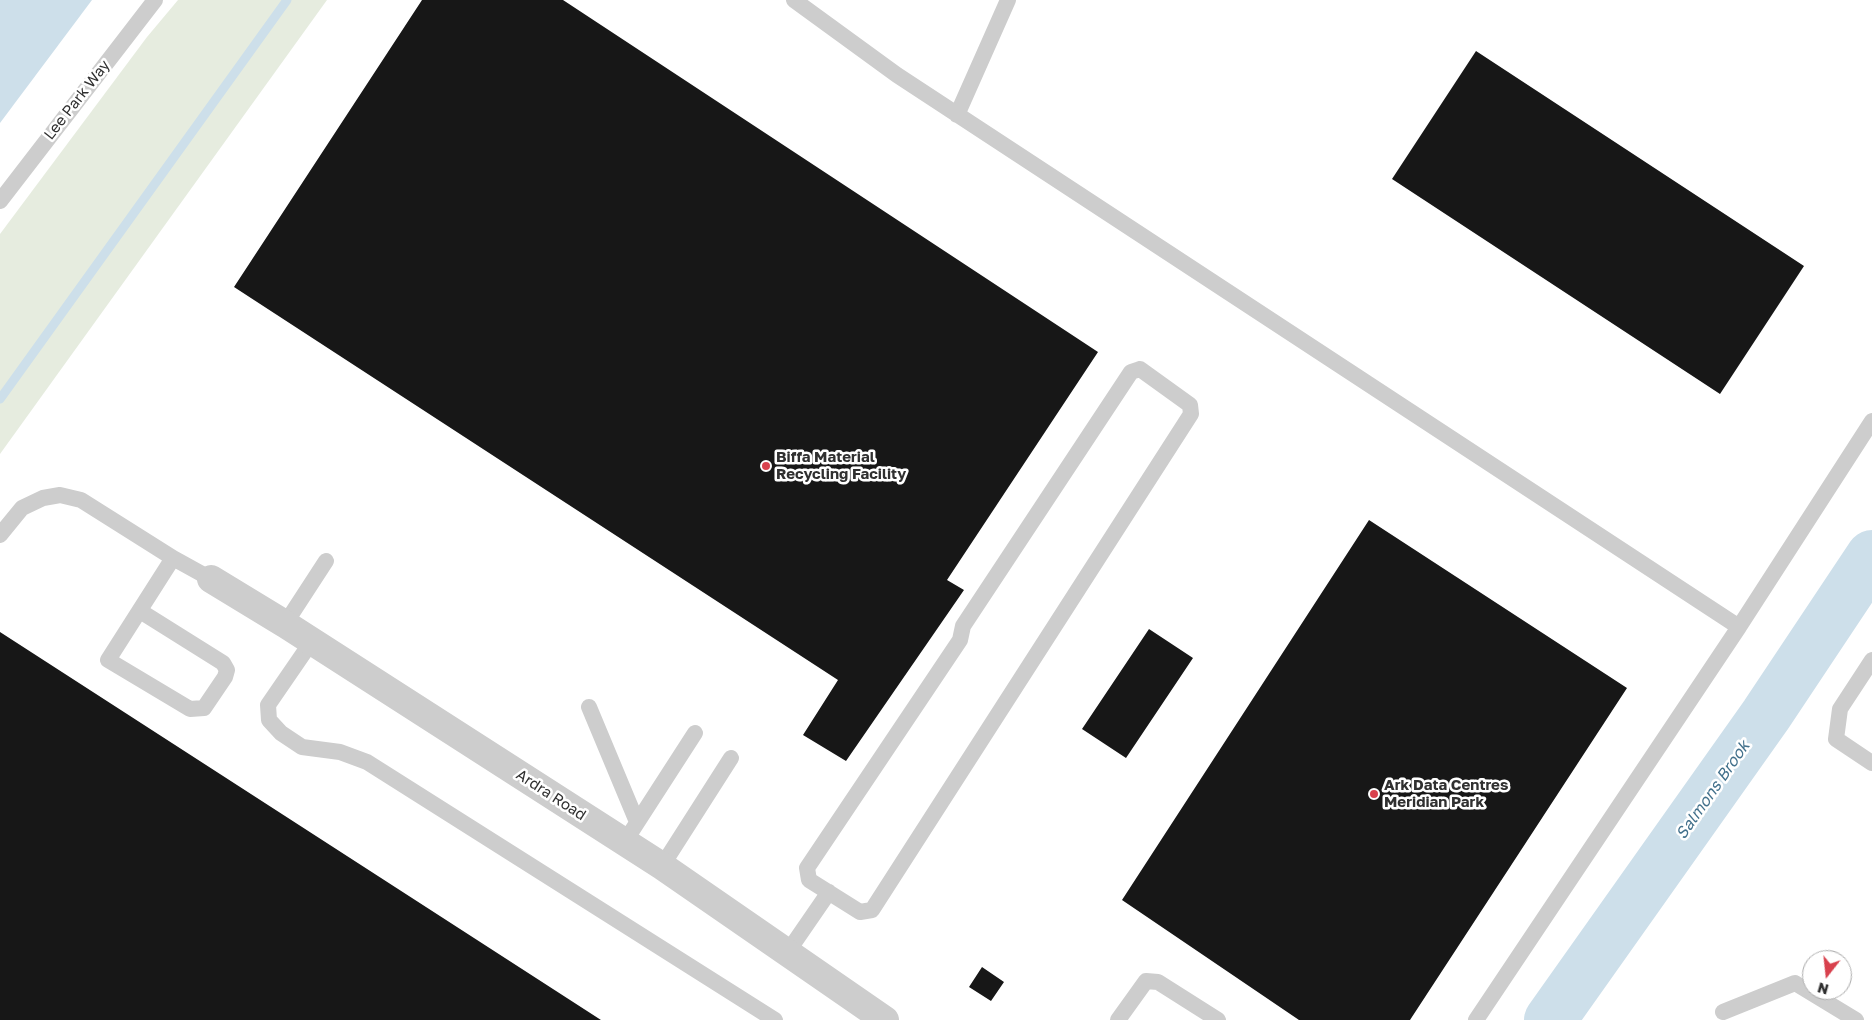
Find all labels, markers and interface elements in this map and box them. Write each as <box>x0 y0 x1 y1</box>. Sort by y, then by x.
street label: Lee Park Way <box>40 57 114 143</box>
place label: Biffa Material Recycling Facility <box>776 448 906 483</box>
marker: Biffa Material Recycling Facility <box>760 460 772 472</box>
water label: Salmons Brook <box>1672 737 1754 843</box>
street label: Ardra Road <box>513 766 589 824</box>
place label: Ark Data Centres Meridian Park <box>1384 776 1508 811</box>
marker: Ark Data Centres Meridian Park <box>1368 788 1380 800</box>
north arrow <box>1802 950 1852 1000</box>
text: N <box>1816 979 1830 999</box>

